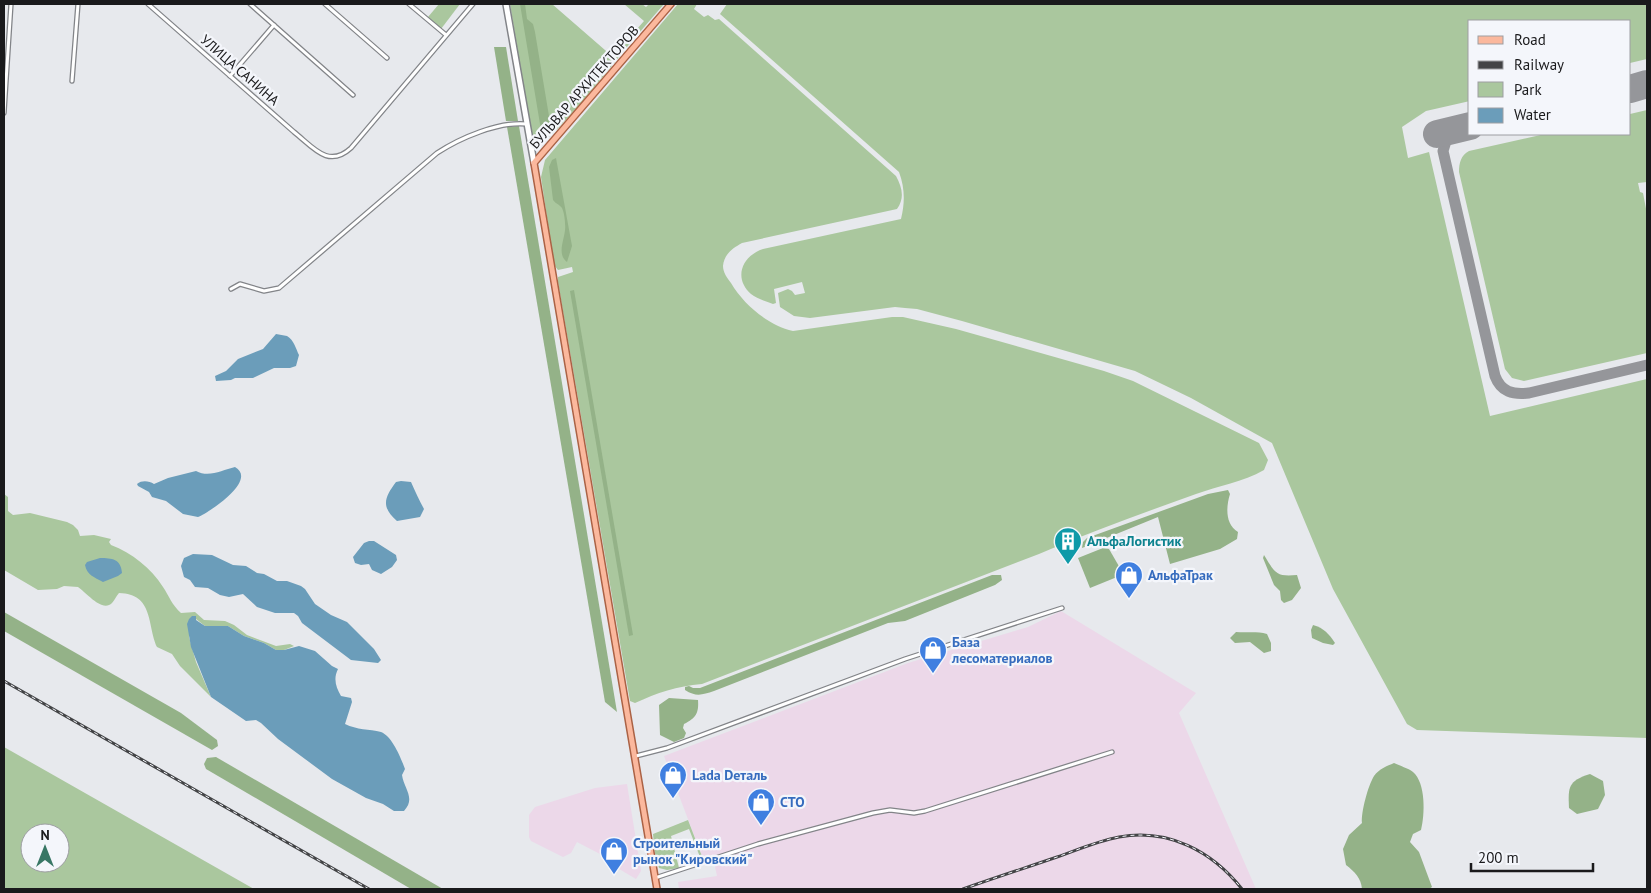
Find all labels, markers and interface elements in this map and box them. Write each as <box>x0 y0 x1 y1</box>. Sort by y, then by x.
legend <box>1468 20 1631 135</box>
street label: БУЛЬВАР АРХИТЕКТОРОВ <box>525 22 643 152</box>
text: Road <box>1514 30 1546 49</box>
street label: УЛИЦА САНИНА <box>197 31 284 110</box>
text: Railway <box>1514 55 1564 74</box>
text: Park <box>1514 80 1542 99</box>
text: Water <box>1514 105 1551 124</box>
building icon: АльфаЛогистик <box>1053 526 1083 565</box>
place label: АльфаЛогистик <box>1087 532 1181 550</box>
shop icon: АльфаТрак <box>1114 560 1144 599</box>
place label: АльфаТрак <box>1148 566 1213 584</box>
place label: База лесоматериалов <box>951 633 1053 667</box>
shop icon: База лесоматериалов <box>918 635 948 674</box>
shop icon: Lada Dеталь <box>658 760 688 799</box>
place label: Lada Dеталь <box>692 766 767 784</box>
shop icon: СТО <box>746 787 776 826</box>
place label: СТО <box>780 793 805 811</box>
north arrow <box>20 823 70 873</box>
text: N <box>40 826 50 844</box>
place label: Строительный рынок "Кировский" <box>633 834 753 868</box>
shop icon: Строительный рынок "Кировский" <box>599 836 629 875</box>
scale bar <box>1471 840 1594 872</box>
text: 200 m <box>1478 848 1519 867</box>

